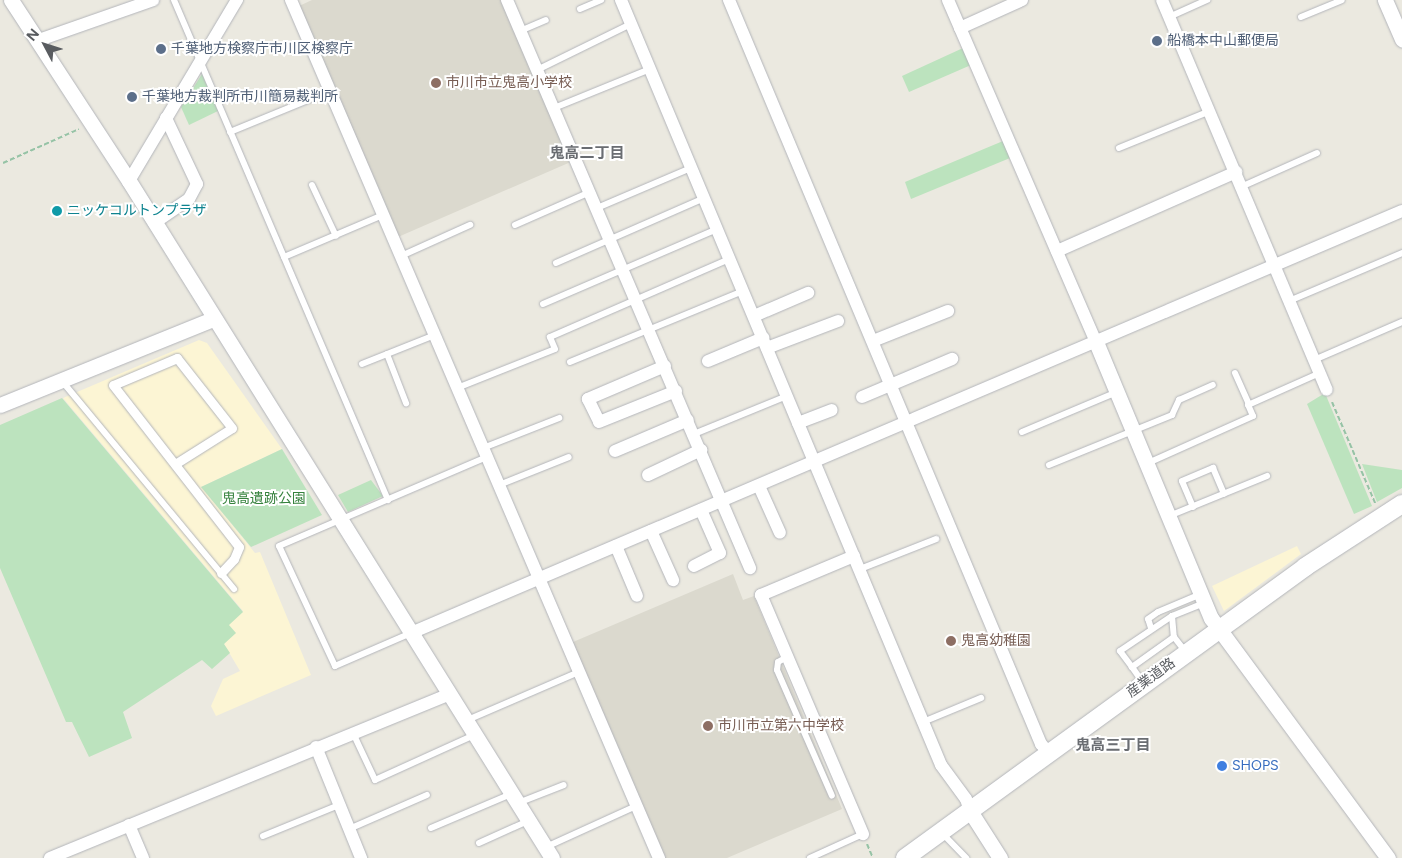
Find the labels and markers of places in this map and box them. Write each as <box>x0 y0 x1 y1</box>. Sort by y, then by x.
place label: 船橋本中山郵便局 <box>1167 33 1279 49</box>
marker: 船橋本中山郵便局 <box>1151 35 1163 47</box>
place label: 千葉地方検察庁市川区検察庁 <box>171 41 353 57</box>
marker: 千葉地方検察庁市川区検察庁 <box>155 43 167 55</box>
place label: 市川市立鬼高小学校 <box>446 75 572 91</box>
marker: 市川市立鬼高小学校 <box>430 77 442 89</box>
place label: 千葉地方裁判所市川簡易裁判所 <box>142 89 338 105</box>
marker: 千葉地方裁判所市川簡易裁判所 <box>126 91 138 103</box>
place label: ニッケコルトンプラザ <box>67 203 207 219</box>
marker: ニッケコルトンプラザ <box>51 205 63 217</box>
place label: 鬼高幼稚園 <box>961 633 1031 649</box>
marker: 鬼高幼稚園 <box>945 635 957 647</box>
place label: 市川市立第六中学校 <box>718 718 844 734</box>
marker: 市川市立第六中学校 <box>702 720 714 732</box>
place label: SHOPS <box>1232 758 1279 774</box>
marker: SHOPS <box>1216 760 1228 772</box>

